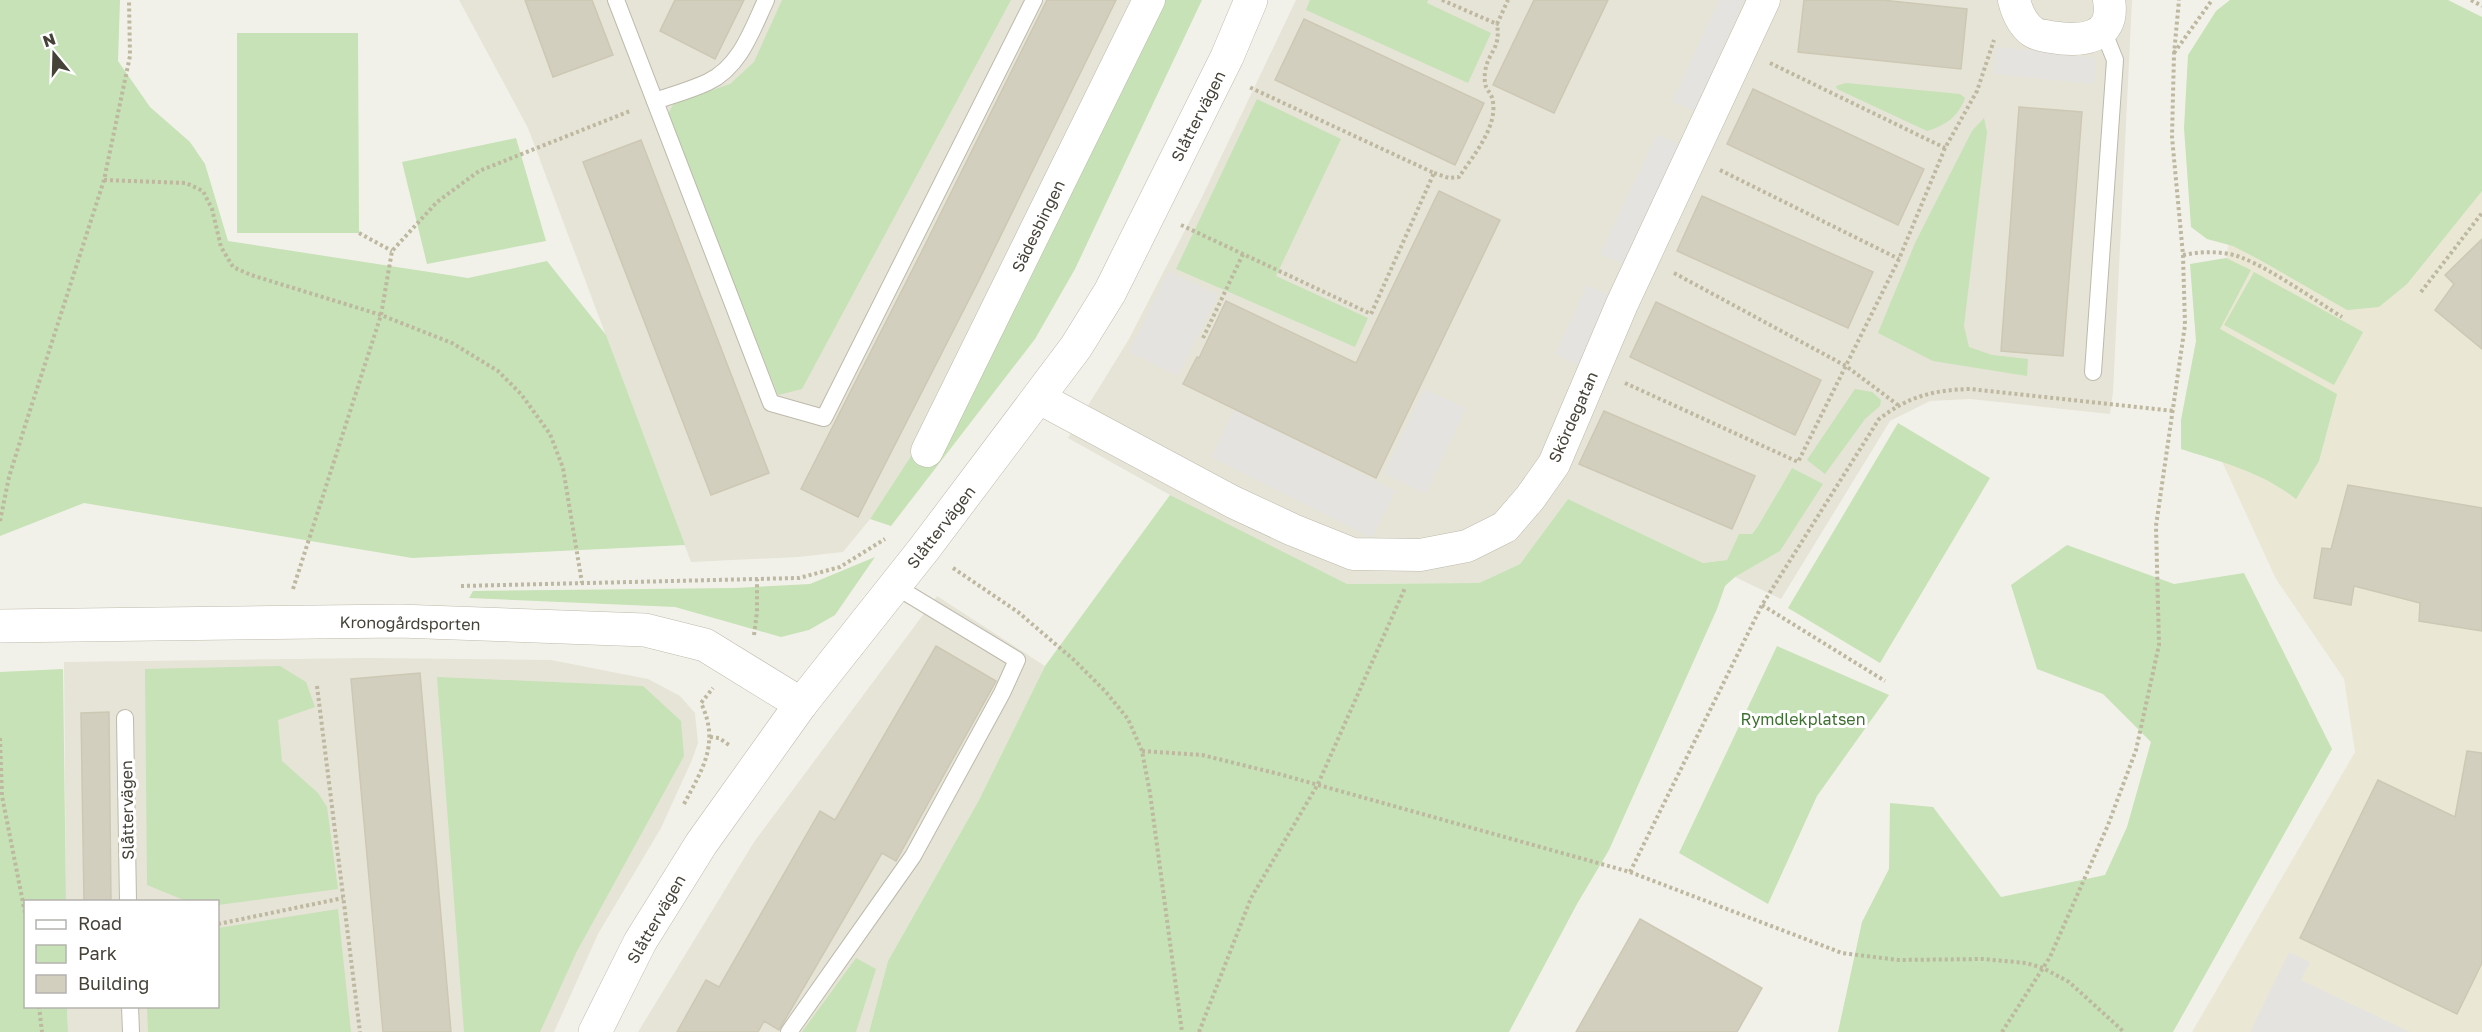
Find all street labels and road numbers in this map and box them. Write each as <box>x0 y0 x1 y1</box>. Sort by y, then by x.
street label: Slåttervägen <box>1166 67 1230 165</box>
street label: Sädesbingen <box>1007 177 1069 275</box>
street label: Skördegatan <box>1544 368 1602 466</box>
street label: Slåttervägen <box>902 482 980 572</box>
street label: Kronogårdsporten <box>339 612 481 634</box>
street label: Slåttervägen <box>116 760 138 860</box>
street label: Slåttervägen <box>622 871 690 967</box>

